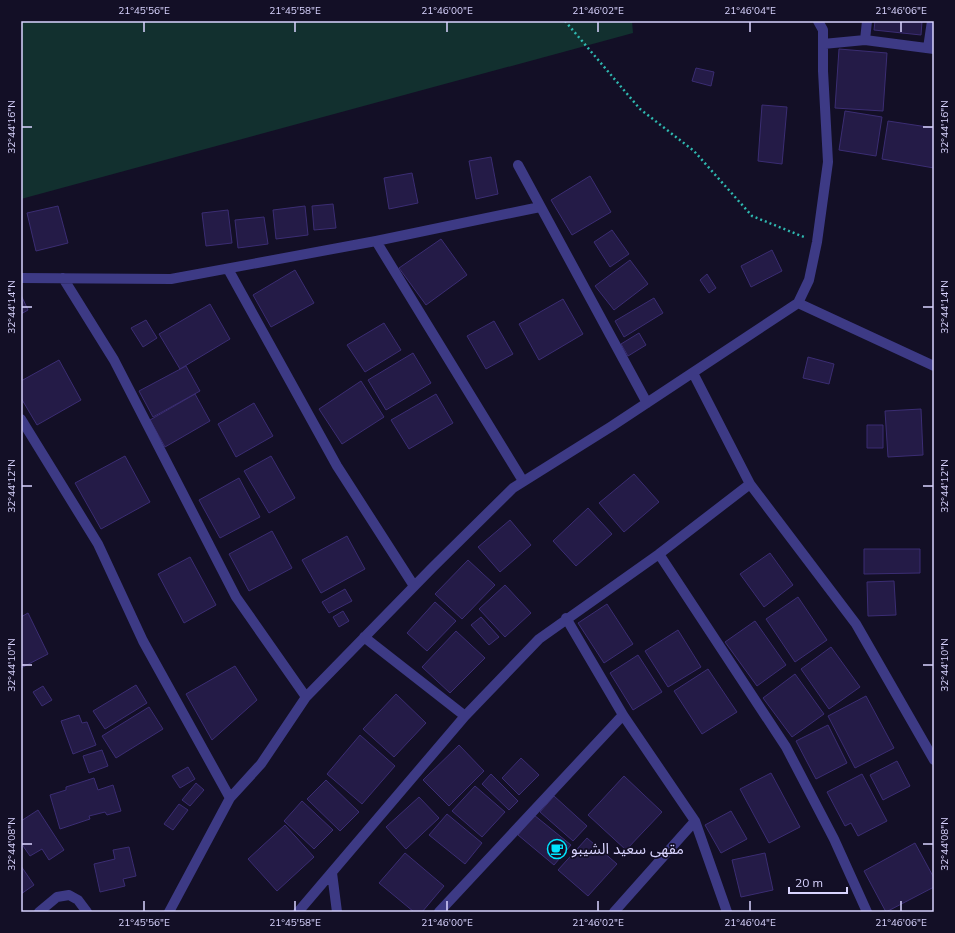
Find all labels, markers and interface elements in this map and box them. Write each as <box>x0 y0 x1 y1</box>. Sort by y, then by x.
text: 21°45'56"E <box>118 4 170 17</box>
text: 21°45'58"E <box>269 4 321 17</box>
text: 21°46'00"E <box>421 4 473 17</box>
text: 21°46'02"E <box>572 4 624 17</box>
text: 21°46'04"E <box>724 4 776 17</box>
text: 21°46'06"E <box>875 4 927 17</box>
text: 32°44'16"N <box>5 100 18 154</box>
text: 32°44'16"N <box>938 100 951 154</box>
text: 32°44'14"N <box>5 280 18 334</box>
text: 32°44'14"N <box>938 280 951 334</box>
text: 32°44'12"N <box>5 459 18 513</box>
text: 32°44'12"N <box>938 459 951 513</box>
text: 32°44'10"N <box>5 638 18 692</box>
text: 32°44'10"N <box>938 638 951 692</box>
text: 32°44'08"N <box>5 817 18 871</box>
text: 32°44'08"N <box>938 817 951 871</box>
cafe icon: مقهى سعيد الشيبو <box>546 838 568 860</box>
place label: مقهى سعيد الشيبو <box>571 839 684 858</box>
scale bar <box>789 869 847 895</box>
text: 20 m <box>795 875 823 890</box>
text: 21°45'56"E <box>118 916 170 929</box>
text: 21°45'58"E <box>269 916 321 929</box>
text: 21°46'00"E <box>421 916 473 929</box>
text: 21°46'02"E <box>572 916 624 929</box>
text: 21°46'04"E <box>724 916 776 929</box>
text: 21°46'06"E <box>875 916 927 929</box>

